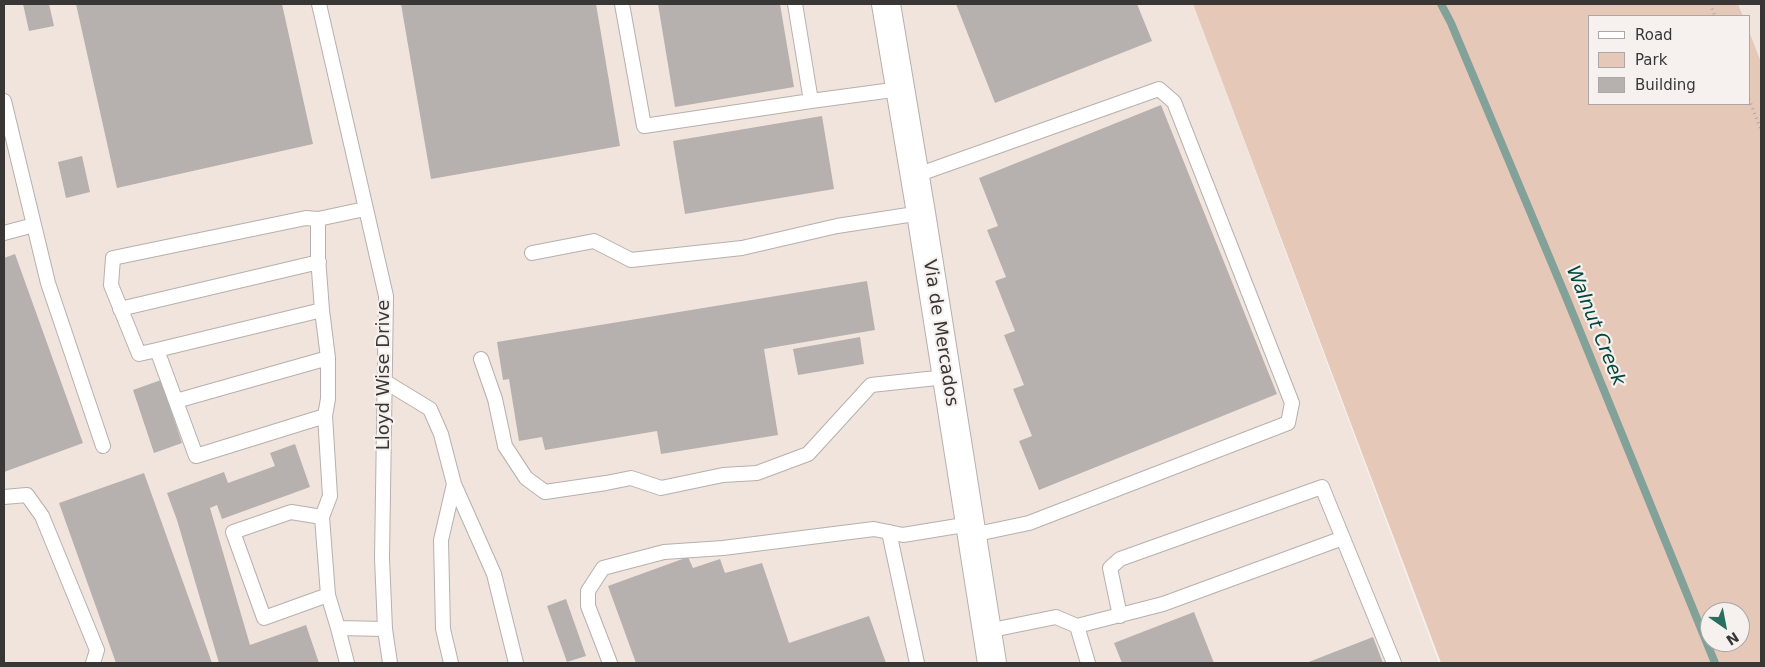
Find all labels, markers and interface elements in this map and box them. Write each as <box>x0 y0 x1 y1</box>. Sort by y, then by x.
legend <box>1588 15 1750 105</box>
text: Road <box>1635 26 1673 44</box>
text: Park <box>1635 51 1667 69</box>
text: Building <box>1635 76 1696 94</box>
street label: Via de Mercados <box>918 258 962 408</box>
water label: Walnut Creek <box>1561 263 1629 389</box>
street label: Lloyd Wise Drive <box>373 300 395 450</box>
north arrow <box>1700 602 1750 652</box>
text: N <box>1723 629 1742 649</box>

